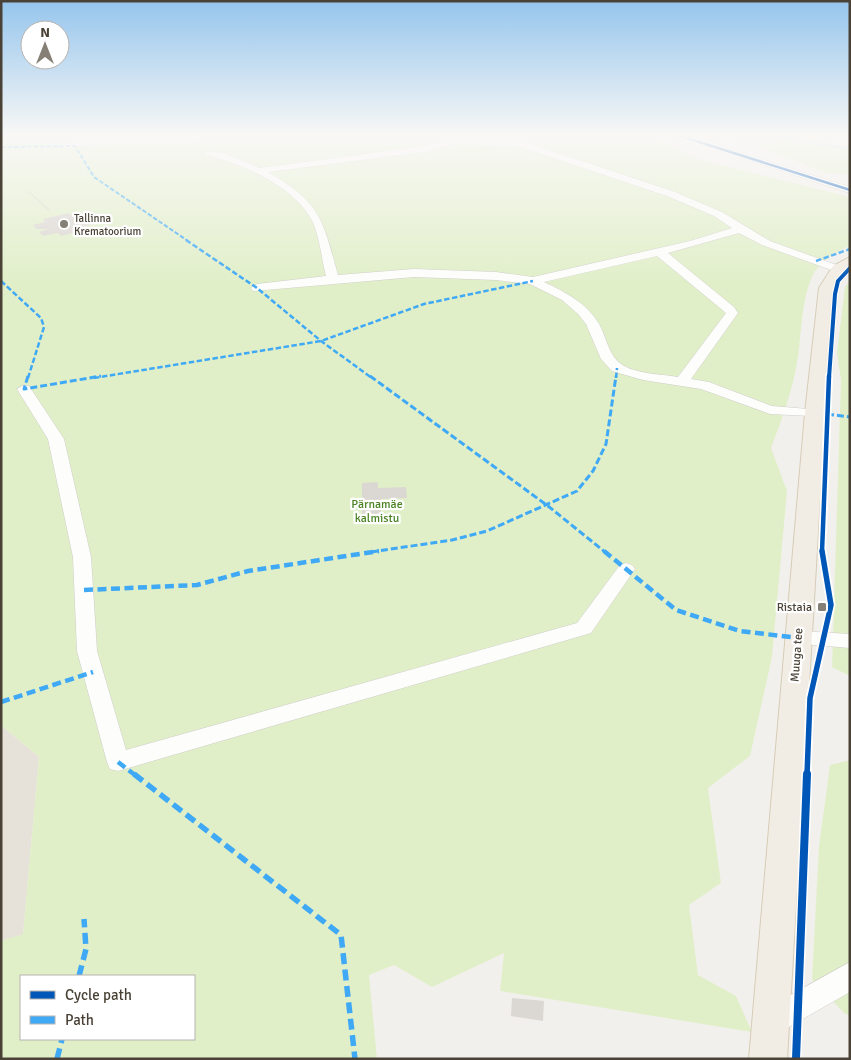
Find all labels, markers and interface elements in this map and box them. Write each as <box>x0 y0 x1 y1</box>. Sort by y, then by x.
north arrow <box>20 20 70 70</box>
text: N <box>40 24 50 41</box>
place label: Tallinna Krematoorium <box>74 212 142 238</box>
marker: Tallinna Krematoorium <box>58 218 70 230</box>
park label: Pärnamäe kalmistu <box>351 497 403 526</box>
place label: Ristaia <box>777 600 812 615</box>
marker: Ristaia <box>816 601 828 613</box>
street label: Muuga tee <box>788 628 806 682</box>
legend <box>20 975 195 1040</box>
text: Cycle path <box>65 986 132 1004</box>
text: Path <box>65 1011 94 1029</box>

